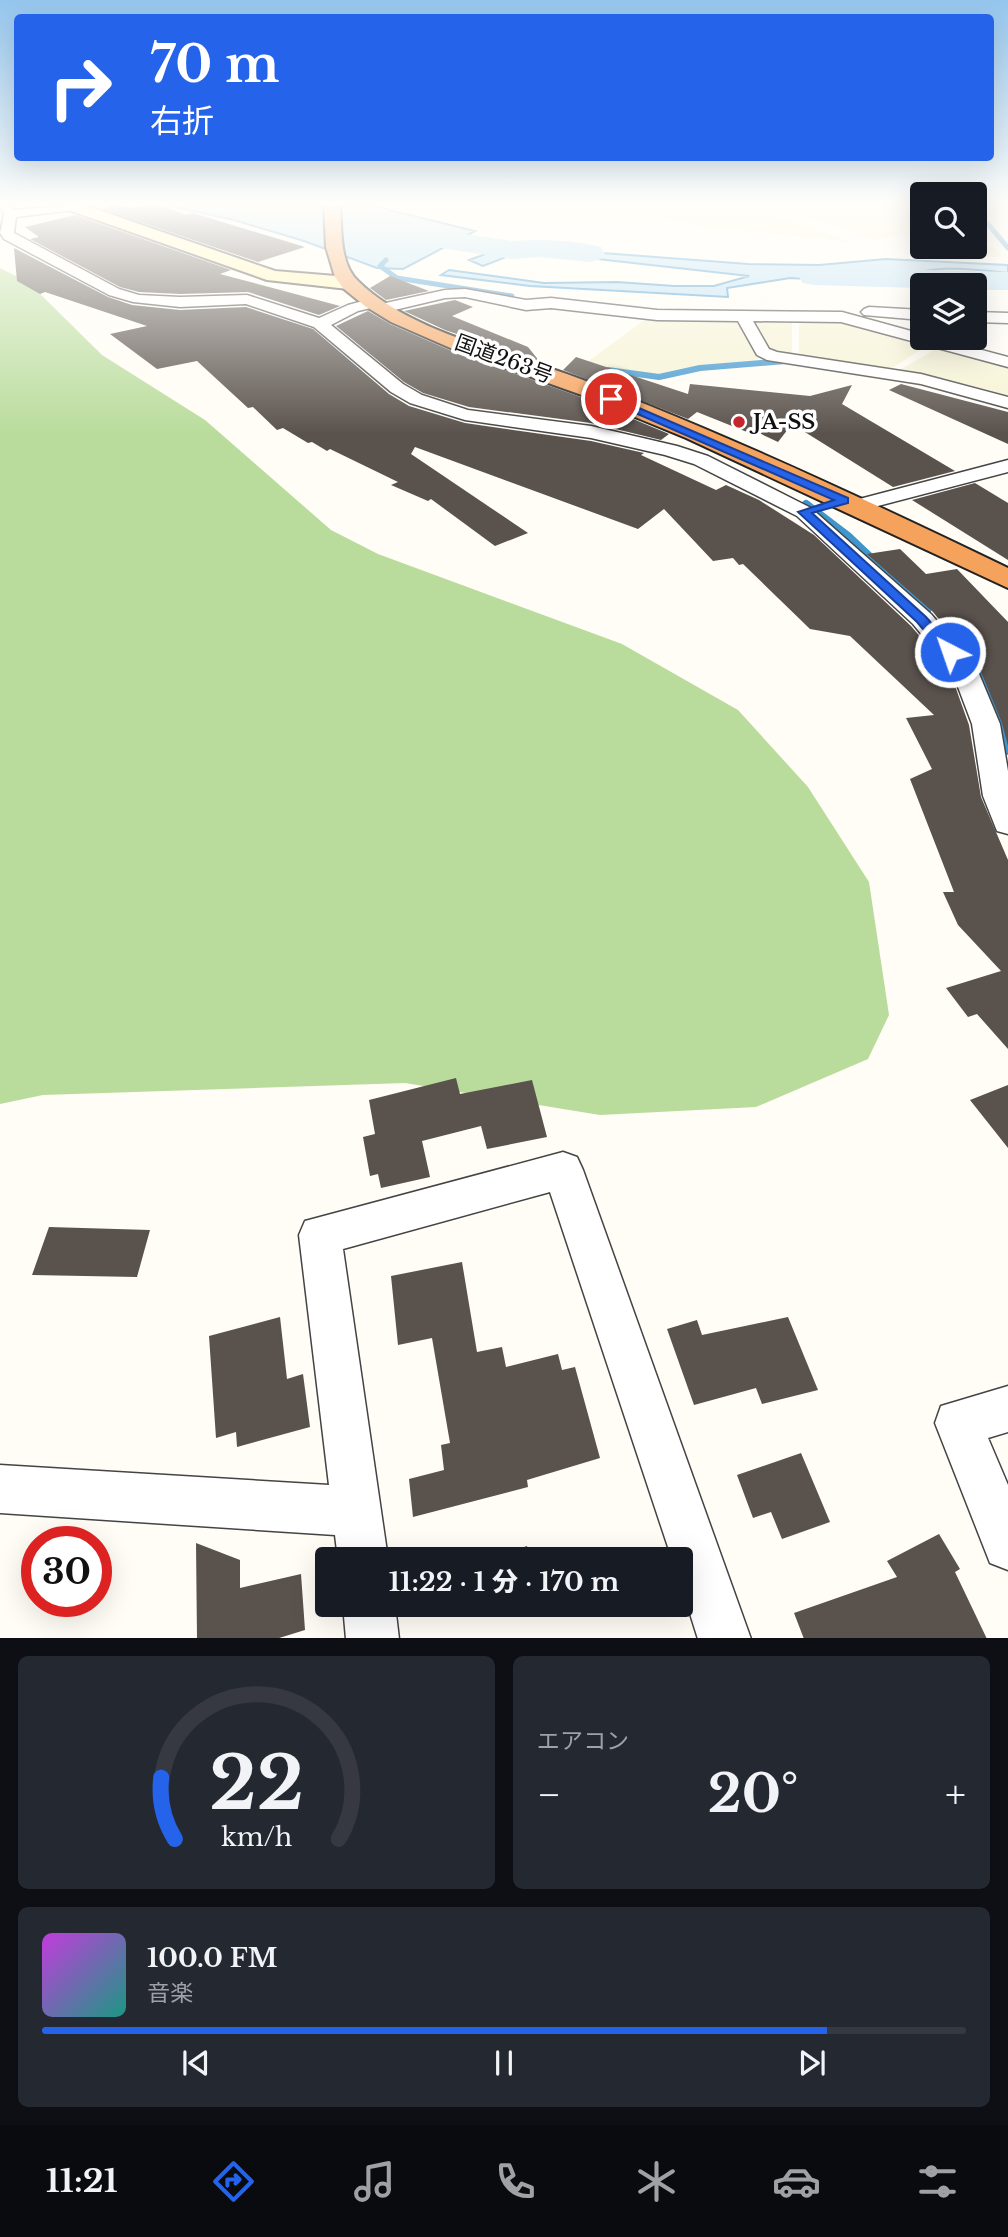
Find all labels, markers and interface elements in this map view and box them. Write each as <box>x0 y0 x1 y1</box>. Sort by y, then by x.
text: 70 m <box>150 34 280 95</box>
icon: right <box>35 42 126 133</box>
text: 右折 <box>150 101 214 141</box>
map controls <box>910 182 987 350</box>
button: search <box>910 182 987 259</box>
button: layers <box>910 273 987 350</box>
street label: 国道263号 <box>451 329 557 389</box>
pin <box>581 369 641 429</box>
icon: arrive <box>592 380 630 418</box>
place label: JA-SS <box>749 409 815 435</box>
marker: JA-SS <box>731 414 747 430</box>
position arrow <box>913 615 987 689</box>
speed limit sign: 30 <box>21 1526 112 1617</box>
text: 11:22 · 1 分 · 170 m <box>389 1566 619 1598</box>
text: エアコン <box>537 1727 629 1755</box>
text: 22 <box>209 1738 304 1829</box>
text: 20° <box>708 1762 798 1826</box>
text: − <box>537 1771 561 1818</box>
text: + <box>945 1771 966 1818</box>
text: km/h <box>221 1821 292 1852</box>
text: 100.0 FM <box>147 1942 278 1974</box>
text: 音楽 <box>147 1979 193 2007</box>
icon: previous <box>177 2044 215 2082</box>
icon: pause <box>485 2044 523 2082</box>
icon: next <box>793 2044 831 2082</box>
icon: directions <box>209 2157 258 2206</box>
icon: music <box>350 2157 399 2206</box>
icon: phone <box>491 2157 540 2206</box>
icon: climate <box>632 2157 681 2206</box>
icon: car <box>772 2157 821 2206</box>
icon: filters <box>913 2157 962 2206</box>
text: 11:21 <box>46 2161 118 2201</box>

